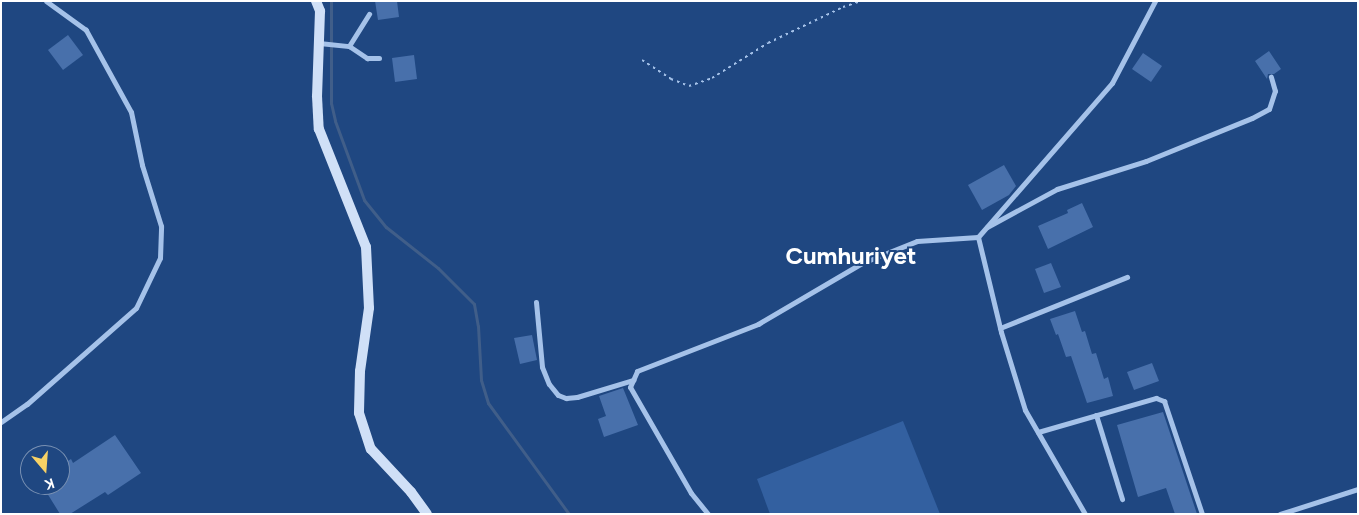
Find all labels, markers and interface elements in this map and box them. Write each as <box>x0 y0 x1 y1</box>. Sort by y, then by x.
district label: Cumhuriyet <box>785 242 917 270</box>
north arrow <box>20 445 70 495</box>
text: K <box>42 474 57 493</box>

